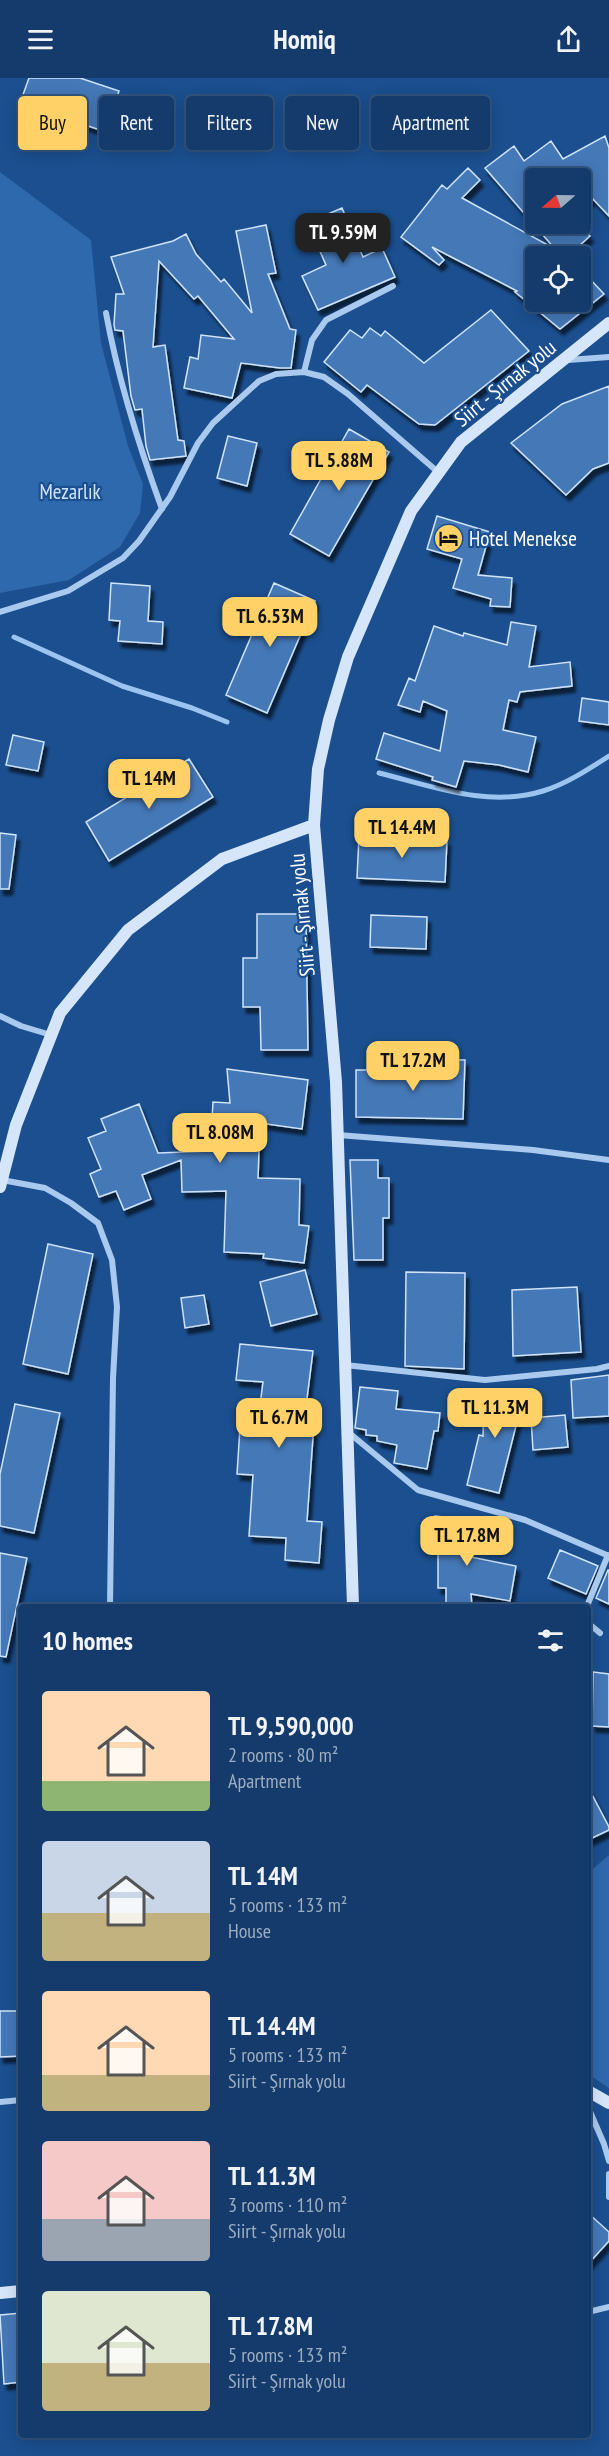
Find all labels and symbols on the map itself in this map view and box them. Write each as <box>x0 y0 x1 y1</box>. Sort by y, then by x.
north arrow <box>525 168 591 234</box>
pin: TL 9.59M <box>281 213 405 264</box>
street label: Siirt - Şırnak yolu <box>449 334 561 432</box>
pin: TL 5.88M <box>277 441 401 492</box>
park label: Mezarlık <box>39 478 101 505</box>
hotel icon: Hotel Menekse <box>432 522 464 554</box>
place label: Hotel Menekse <box>469 525 577 552</box>
pin: TL 6.53M <box>208 597 332 648</box>
pin: TL 14M <box>100 759 198 810</box>
pin: TL 14.4M <box>340 808 464 859</box>
street label: Siirt - Şırnak yolu <box>283 852 321 978</box>
pin: TL 17.2M <box>351 1041 475 1092</box>
pin: TL 8.08M <box>158 1113 282 1164</box>
pin: TL 11.3M <box>433 1388 557 1439</box>
pin: TL 6.7M <box>224 1398 334 1449</box>
pin: TL 17.8M <box>405 1516 529 1567</box>

